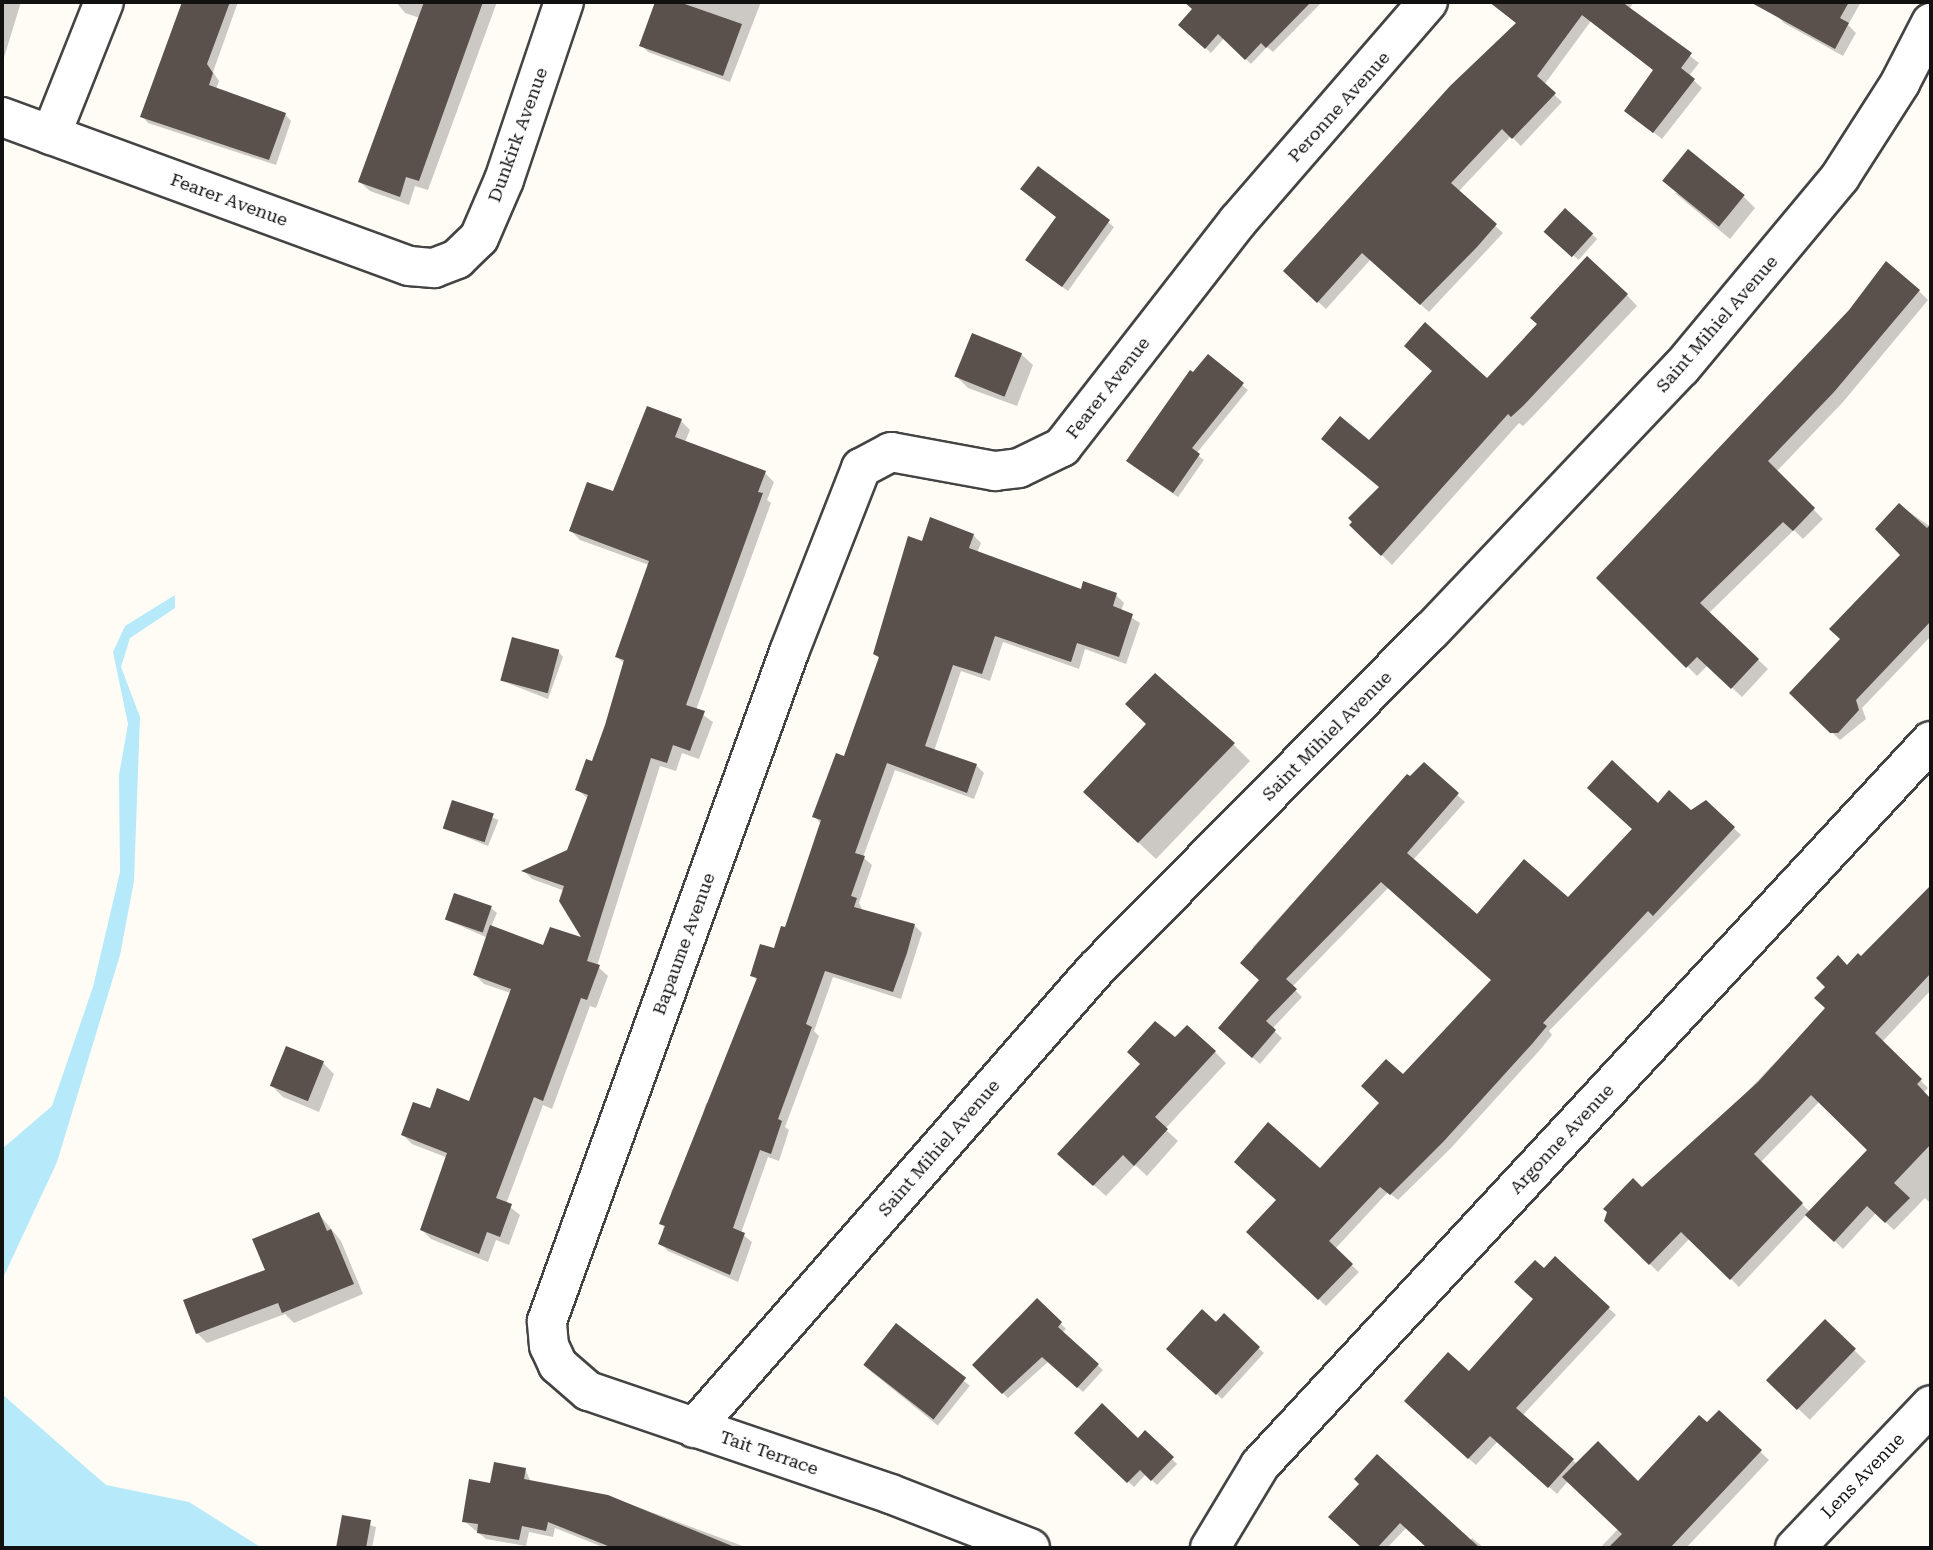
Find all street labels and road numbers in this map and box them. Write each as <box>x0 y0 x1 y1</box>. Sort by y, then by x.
street label: Peronne Avenue <box>1284 47 1394 167</box>
street label: Dunkirk Avenue <box>484 65 552 205</box>
street label: Fearer Avenue <box>167 169 291 231</box>
street label: Saint Mihiel Avenue <box>1652 251 1782 397</box>
street label: Fearer Avenue <box>1062 333 1154 443</box>
street label: Saint Mihiel Avenue <box>1258 667 1396 805</box>
street label: Bapaume Avenue <box>648 870 720 1018</box>
street label: Saint Mihiel Avenue <box>874 1075 1004 1221</box>
street label: Argonne Avenue <box>1505 1079 1619 1199</box>
street label: Tait Terrace <box>717 1426 821 1480</box>
street label: Lens Avenue <box>1817 1429 1909 1523</box>

